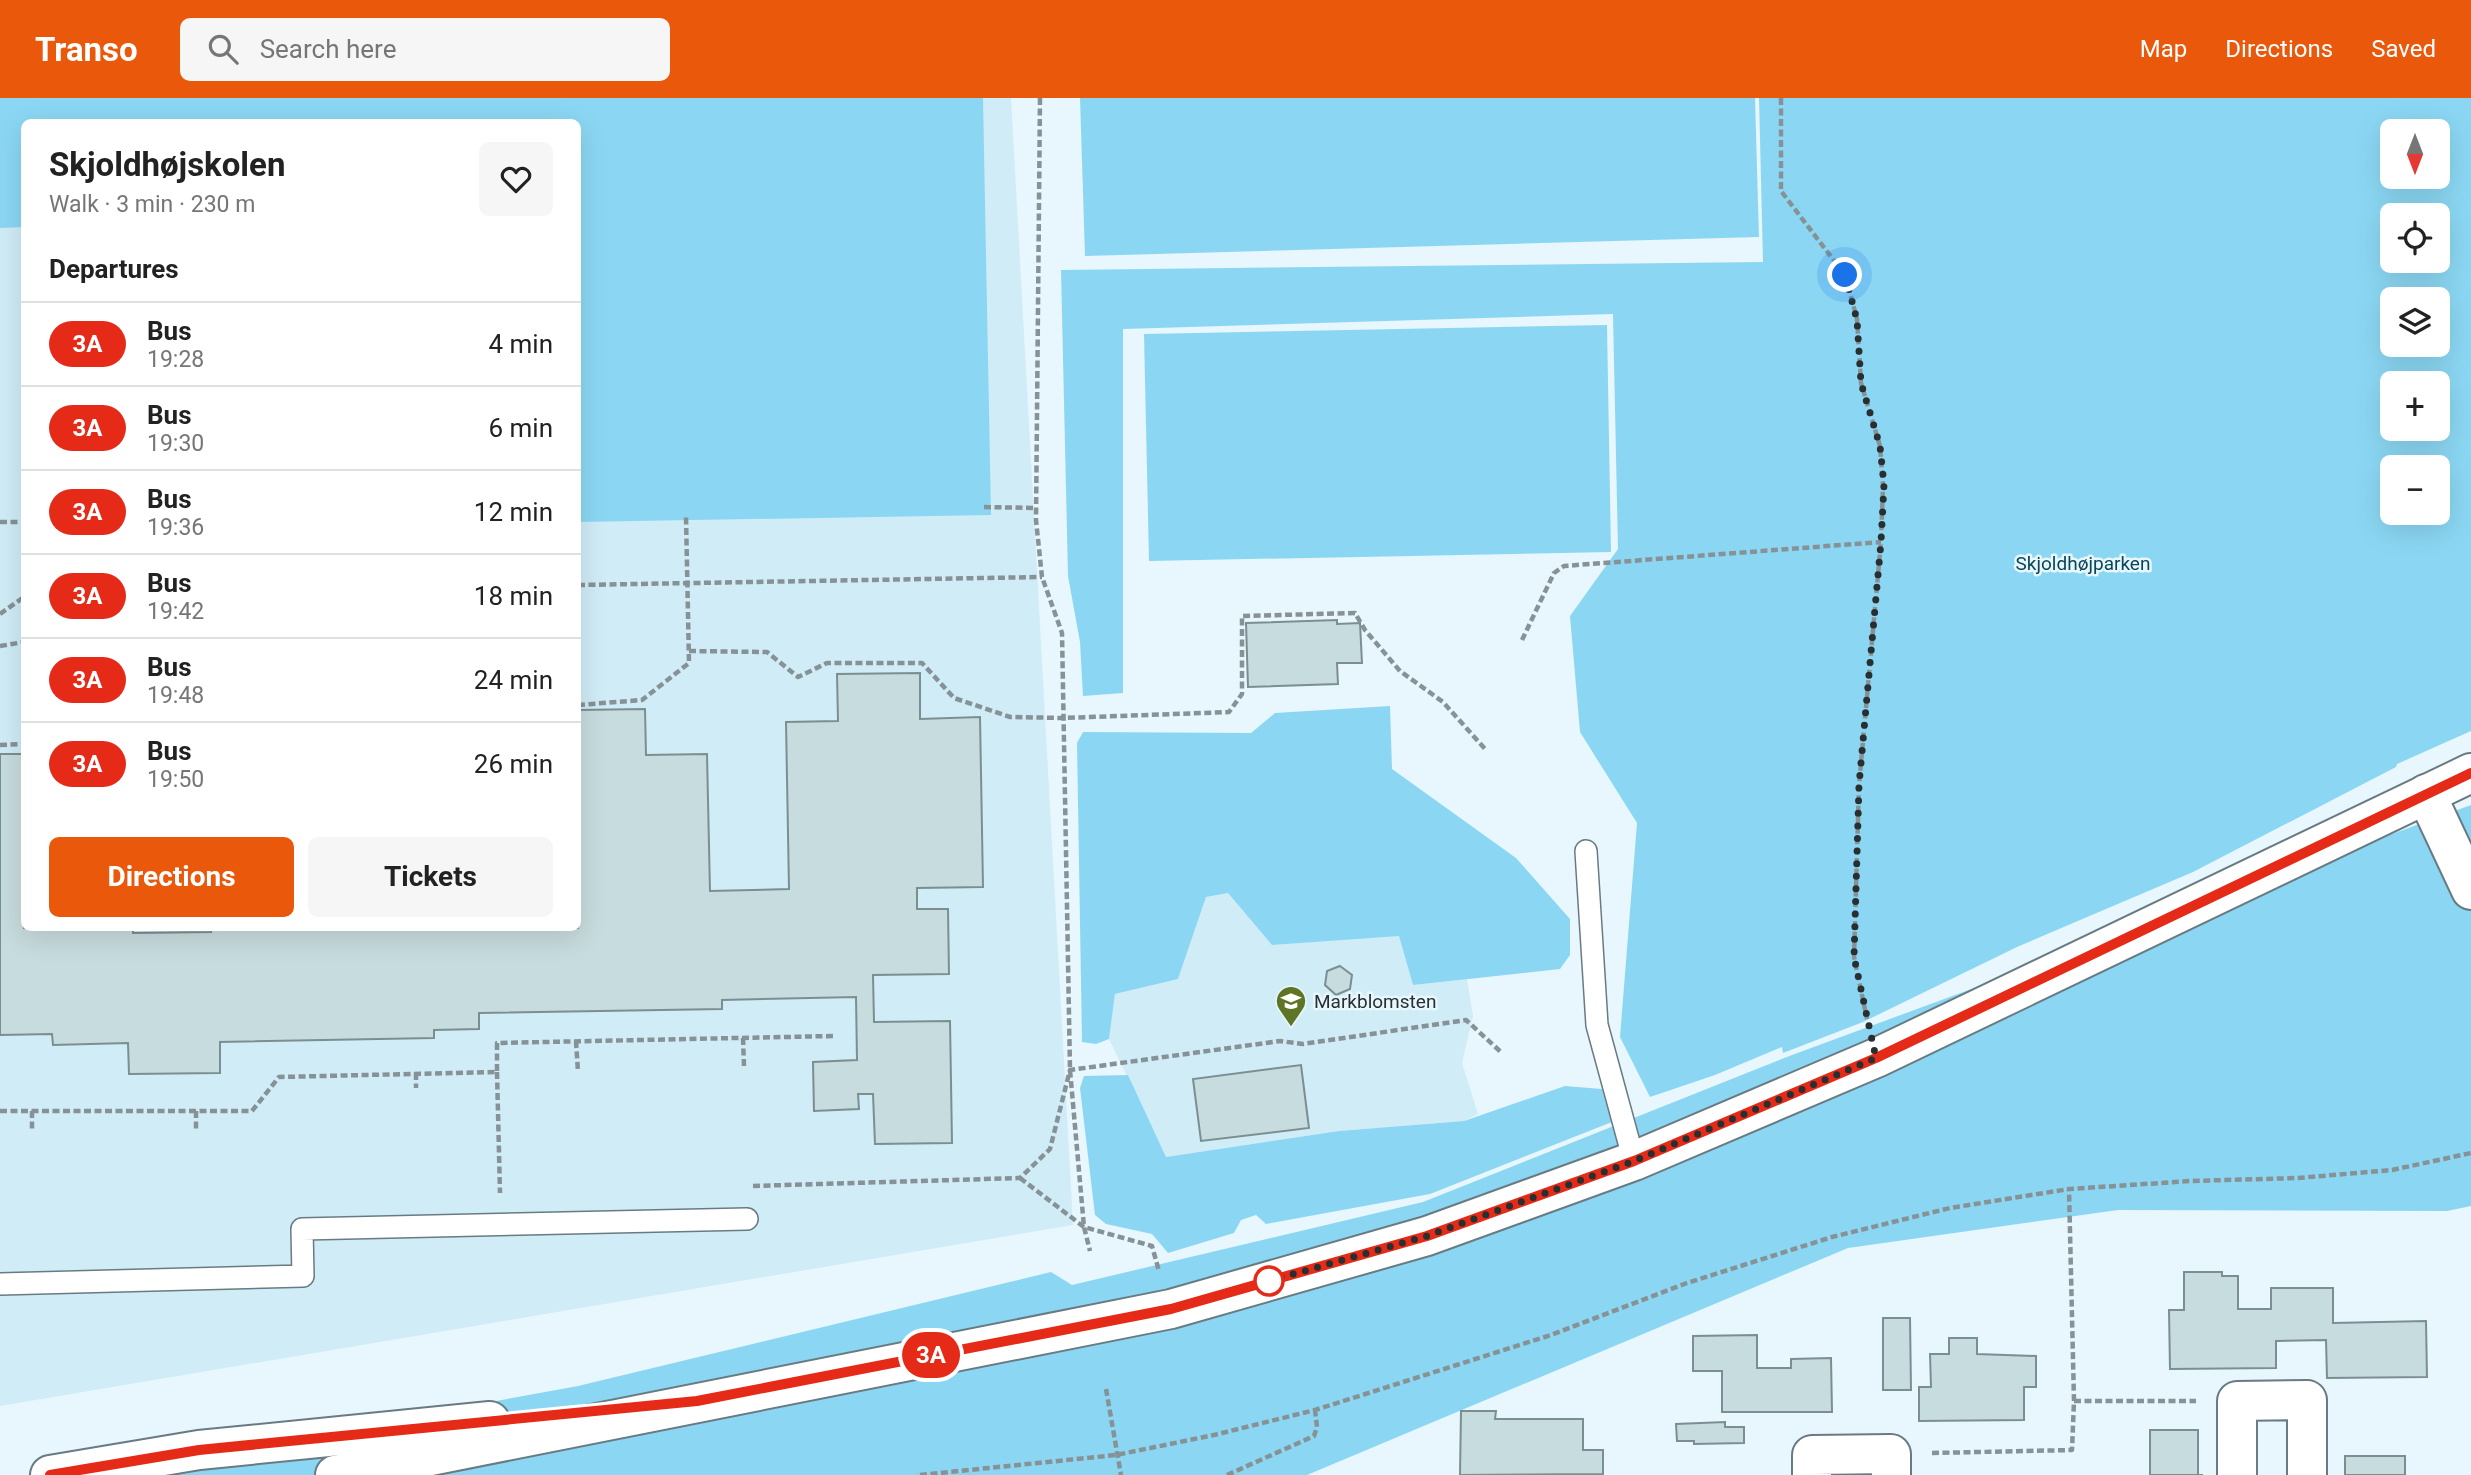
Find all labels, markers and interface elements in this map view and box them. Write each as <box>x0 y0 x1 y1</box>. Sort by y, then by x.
search box <box>180 18 670 81</box>
text: Transo <box>35 30 138 69</box>
icon: search <box>204 30 242 68</box>
text: Search here <box>260 34 396 64</box>
text: Map <box>2140 35 2187 63</box>
text: Directions <box>2225 35 2333 63</box>
text: Saved <box>2371 35 2436 63</box>
north arrow <box>2380 119 2450 189</box>
map controls <box>2380 119 2450 525</box>
button: heart <box>479 142 553 216</box>
text: Skjoldhøjskolen <box>49 145 285 184</box>
text: Walk · 3 min · 230 m <box>49 191 255 218</box>
button: locate <box>2380 203 2450 273</box>
text: Departures <box>49 254 179 284</box>
your location <box>1827 257 1862 292</box>
button: layers <box>2380 287 2450 357</box>
text: Bus <box>147 316 192 346</box>
text: 4 min <box>488 329 553 359</box>
text: 3A <box>73 330 102 358</box>
text: 19:28 <box>147 346 204 373</box>
button: + <box>2380 371 2450 441</box>
text: Bus <box>147 400 192 430</box>
text: 6 min <box>488 413 553 443</box>
text: 3A <box>73 414 102 442</box>
text: 19:30 <box>147 430 204 457</box>
button: − <box>2380 455 2450 525</box>
text: Bus <box>147 484 192 514</box>
text: 12 min <box>474 497 553 527</box>
text: 3A <box>73 498 102 526</box>
text: 19:36 <box>147 514 204 541</box>
park label: Skjoldhøjparken <box>2016 552 2150 575</box>
text: Bus <box>147 568 192 598</box>
text: 18 min <box>474 581 553 611</box>
text: 3A <box>73 582 102 610</box>
text: 19:42 <box>147 598 204 625</box>
text: Bus <box>147 652 192 682</box>
text: 24 min <box>474 665 553 695</box>
text: 3A <box>73 666 102 694</box>
text: 19:48 <box>147 682 204 709</box>
text: Bus <box>147 736 192 766</box>
text: 26 min <box>474 749 553 779</box>
text: 3A <box>73 750 102 778</box>
text: 19:50 <box>147 766 204 793</box>
button: Directions <box>49 837 294 917</box>
button: Tickets <box>308 837 553 917</box>
school or university icon: Markblomsten <box>1274 984 1308 1028</box>
place label: Markblomsten <box>1314 990 1436 1013</box>
unlabelled marker <box>1254 1266 1284 1296</box>
line badge: 3A <box>900 1332 962 1378</box>
text: 3A <box>916 1341 946 1369</box>

